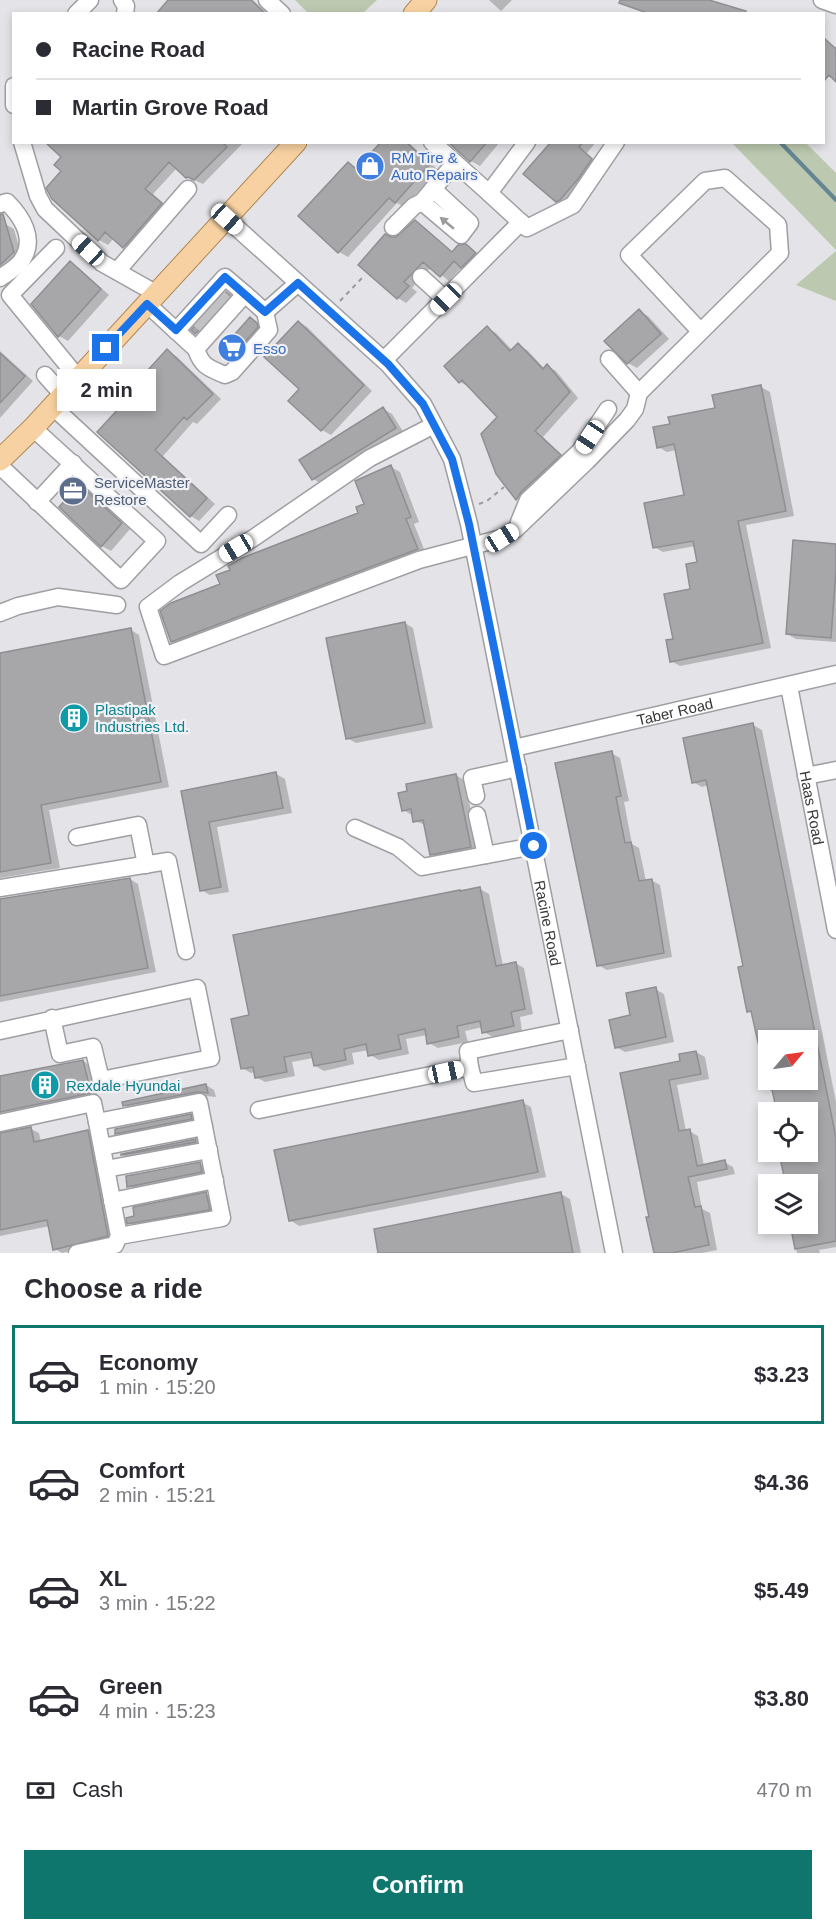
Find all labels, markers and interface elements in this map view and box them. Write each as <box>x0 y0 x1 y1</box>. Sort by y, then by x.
text: Racine Road <box>72 37 205 62</box>
text: Martin Grove Road <box>72 95 269 120</box>
place label: RM Tire & Auto Repairs <box>391 149 478 183</box>
shop icon: RM Tire & Auto Repairs <box>354 150 386 182</box>
car <box>208 200 246 238</box>
one-way arrow <box>440 217 455 230</box>
car <box>69 231 107 269</box>
car <box>427 280 465 318</box>
supermarket icon: Esso <box>216 332 248 364</box>
route end <box>92 334 119 361</box>
place label: Esso <box>253 340 286 357</box>
callout: 2 min <box>57 369 156 411</box>
text: 2 min <box>80 379 133 401</box>
car <box>572 417 608 457</box>
place label: ServiceMaster Restore <box>94 474 190 508</box>
office icon: ServiceMaster Restore <box>57 475 89 507</box>
car <box>482 521 522 555</box>
car <box>216 531 256 565</box>
street label: Taber Road <box>635 694 715 728</box>
place label: Plastipak Industries Ltd. <box>95 701 189 735</box>
building icon: Plastipak Industries Ltd. <box>58 702 90 734</box>
street label: Haas Road <box>797 769 828 846</box>
route start <box>520 832 547 859</box>
street label: Racine Road <box>532 879 565 967</box>
north arrow <box>758 1030 818 1090</box>
map controls <box>758 1030 818 1234</box>
car <box>427 1059 465 1085</box>
building icon: Rexdale Hyundai <box>29 1069 61 1101</box>
place label: Rexdale Hyundai <box>66 1077 180 1094</box>
button: locate <box>758 1102 818 1162</box>
button: layers <box>758 1174 818 1234</box>
text: Choose a ride <box>24 1274 203 1304</box>
icon: car <box>27 1348 81 1402</box>
text: Economy <box>99 1350 198 1375</box>
text: $3.23 <box>754 1362 809 1387</box>
text: 1 min · 15:20 <box>99 1376 216 1398</box>
icon: car <box>27 1456 81 1510</box>
text: Comfort <box>99 1458 185 1483</box>
text: $4.36 <box>754 1470 809 1495</box>
text: 2 min · 15:21 <box>99 1484 216 1506</box>
icon: car <box>27 1564 81 1618</box>
text: XL <box>99 1566 127 1591</box>
text: $5.49 <box>754 1578 809 1603</box>
text: 3 min · 15:22 <box>99 1592 216 1614</box>
icon: car <box>27 1672 81 1726</box>
text: Green <box>99 1674 163 1699</box>
text: $3.80 <box>754 1686 809 1711</box>
text: 4 min · 15:23 <box>99 1700 216 1722</box>
icon: cash <box>24 1774 57 1807</box>
text: Cash <box>72 1777 123 1802</box>
text: 470 m <box>756 1779 812 1801</box>
button: Confirm <box>24 1850 812 1919</box>

